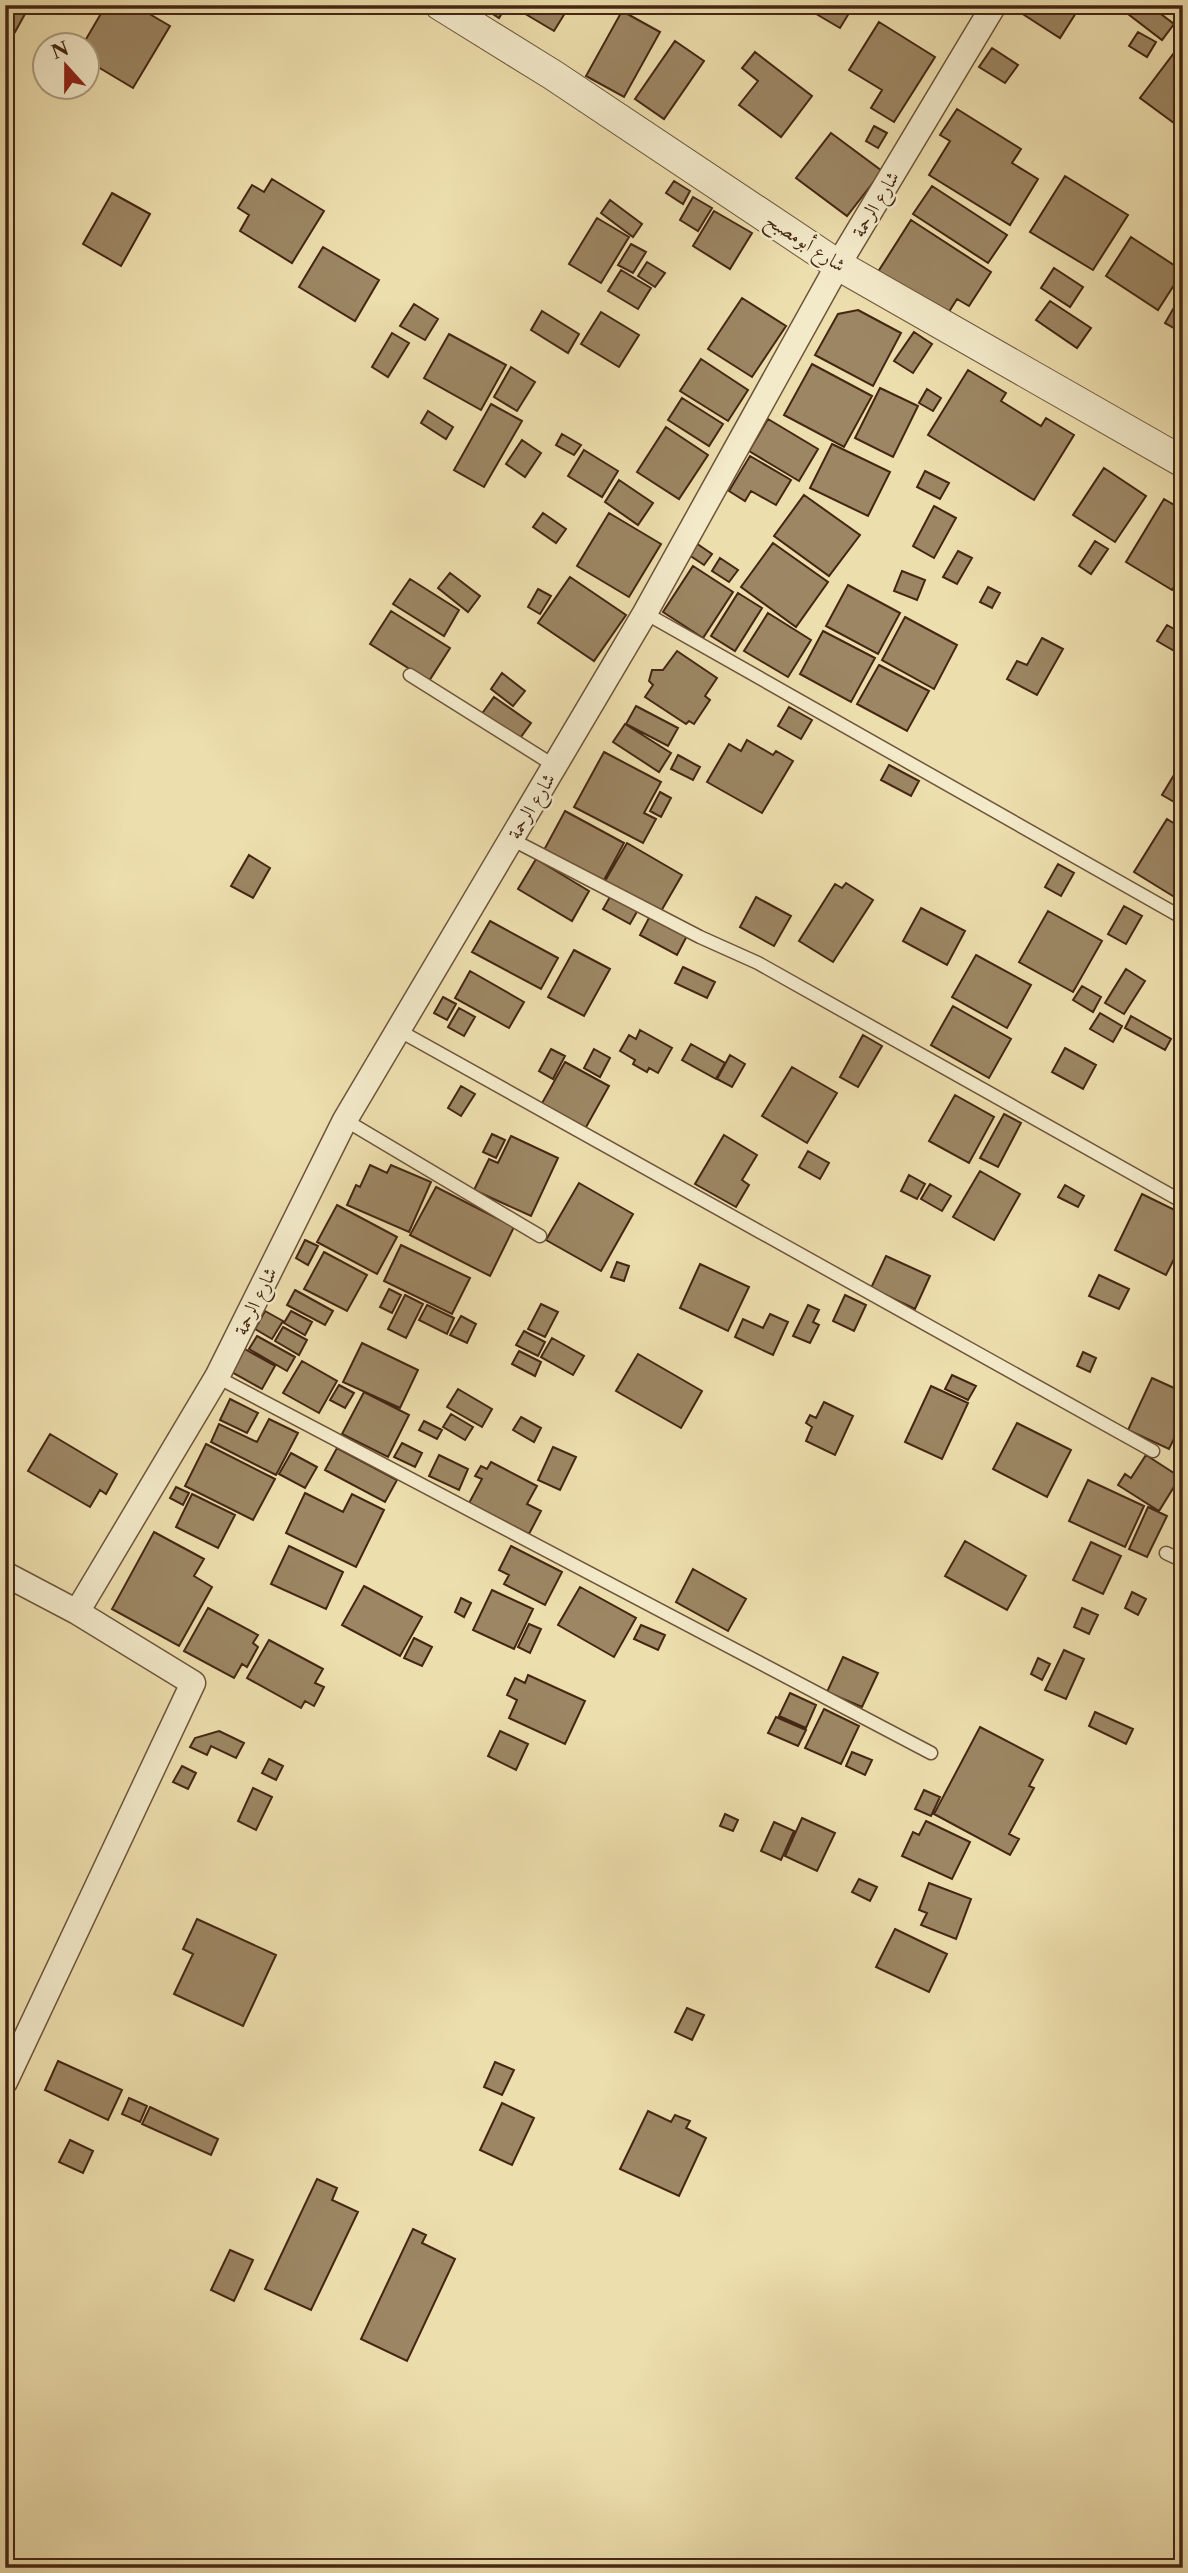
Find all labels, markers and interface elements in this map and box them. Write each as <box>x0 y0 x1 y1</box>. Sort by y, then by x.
north arrow <box>32 32 102 102</box>
text: N <box>48 37 72 64</box>
street label: شارع الرحمة <box>847 167 907 243</box>
street label: شارع أبومصبح <box>758 207 851 282</box>
street label: شارع الرحمة <box>503 769 563 845</box>
street label: شارع الرحمة <box>229 1263 285 1341</box>

